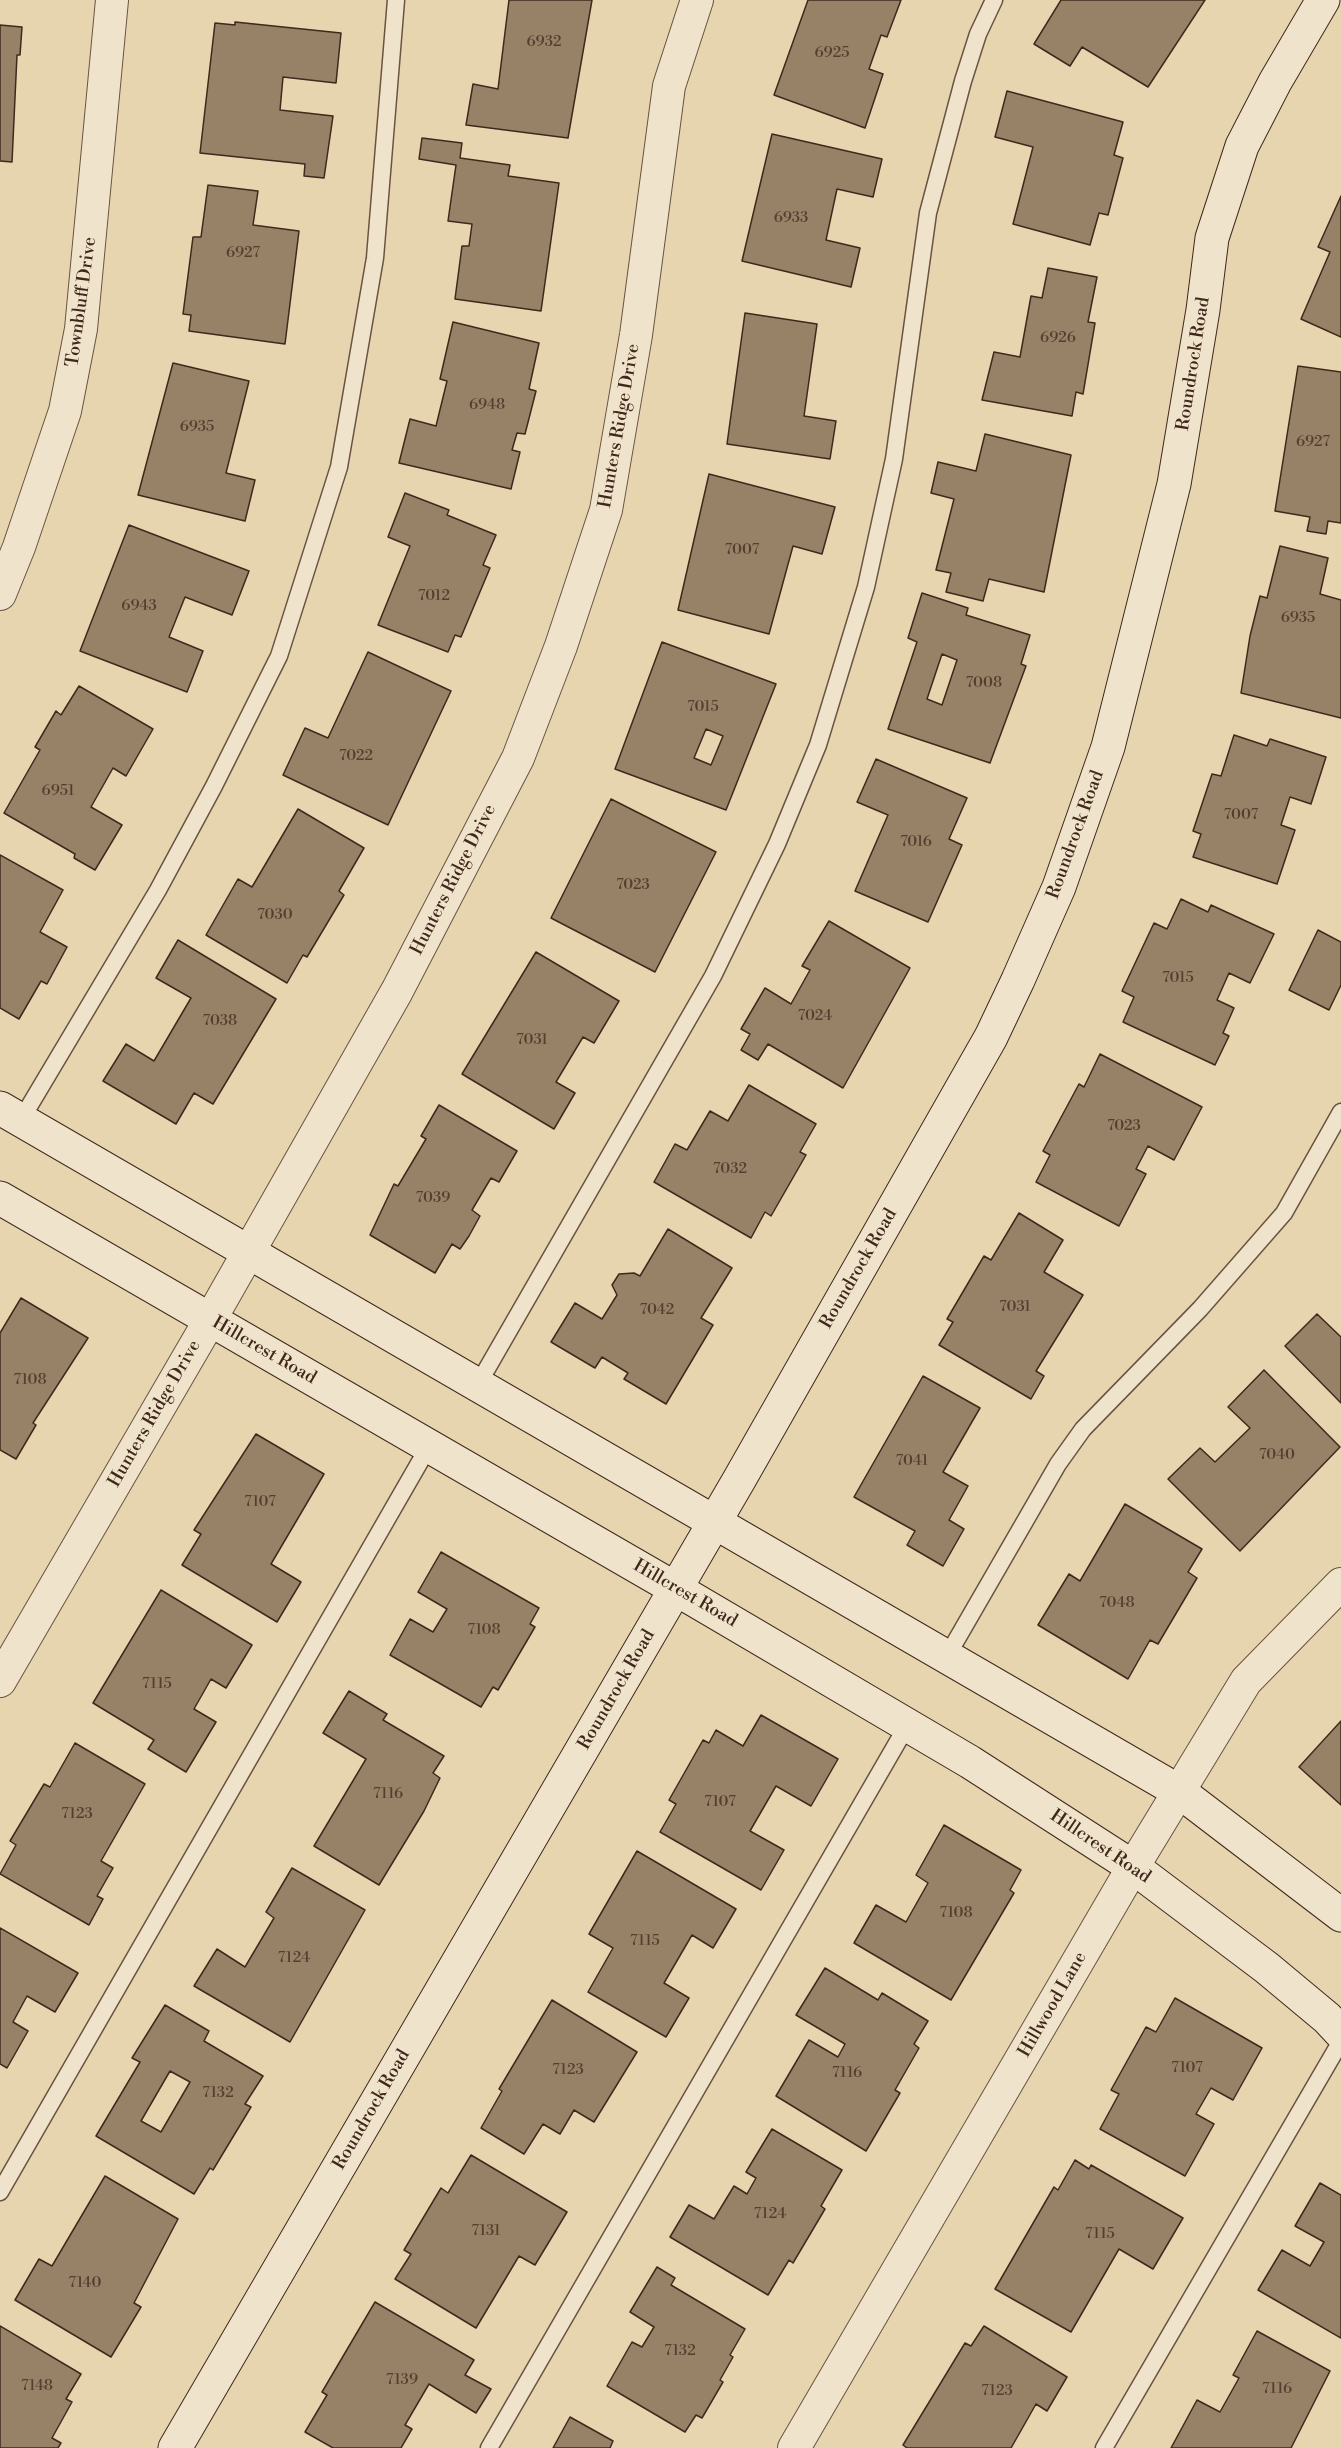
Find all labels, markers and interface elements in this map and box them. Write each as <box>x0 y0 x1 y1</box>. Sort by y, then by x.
house number: 6932 <box>526 33 562 51</box>
house number: 6925 <box>815 44 849 62</box>
house number: 6933 <box>774 209 808 227</box>
street label: Townbluff Drive <box>62 236 102 368</box>
house number: 6927 <box>226 244 260 262</box>
street label: Roundrock Road <box>1173 296 1215 432</box>
house number: 6926 <box>1040 329 1076 347</box>
street label: Hunters Ridge Drive <box>595 342 645 510</box>
house number: 6948 <box>469 396 505 414</box>
house number: 6935 <box>180 418 214 436</box>
house number: 6927 <box>1296 433 1330 451</box>
house number: 7007 <box>725 541 759 559</box>
house number: 7012 <box>418 587 450 605</box>
house number: 6943 <box>121 597 157 615</box>
house number: 6935 <box>1281 609 1315 627</box>
house number: 7008 <box>966 674 1002 692</box>
house number: 7015 <box>687 698 719 716</box>
house number: 7022 <box>339 747 373 765</box>
street label: Roundrock Road <box>1043 768 1109 902</box>
house number: 6951 <box>42 782 74 800</box>
street label: Hunters Ridge Drive <box>407 801 501 959</box>
house number: 7007 <box>1224 806 1258 824</box>
house number: 7016 <box>900 833 932 851</box>
house number: 7023 <box>616 876 650 894</box>
house number: 7030 <box>257 906 293 924</box>
house number: 7015 <box>1162 969 1194 987</box>
house number: 7024 <box>798 1007 832 1025</box>
house number: 7038 <box>203 1012 237 1030</box>
house number: 7031 <box>516 1031 548 1049</box>
house number: 7023 <box>1107 1117 1141 1135</box>
house number: 7032 <box>713 1160 747 1178</box>
house number: 7039 <box>416 1189 450 1207</box>
street label: Roundrock Road <box>816 1205 902 1333</box>
house number: 7031 <box>999 1298 1031 1316</box>
house number: 7042 <box>640 1301 674 1319</box>
street label: Hillcrest Road <box>208 1312 320 1390</box>
street label: Hunters Ridge Drive <box>104 1337 206 1491</box>
house number: 7108 <box>13 1371 47 1389</box>
house number: 7040 <box>1259 1446 1295 1464</box>
house number: 7041 <box>896 1452 928 1470</box>
house number: 7107 <box>244 1493 276 1511</box>
street label: Hillcrest Road <box>629 1555 741 1633</box>
house number: 7048 <box>1099 1594 1135 1612</box>
house number: 7108 <box>467 1621 501 1639</box>
street label: Roundrock Road <box>574 1626 660 1754</box>
house number: 7115 <box>142 1675 172 1693</box>
house number: 7116 <box>373 1785 403 1803</box>
house number: 7107 <box>704 1793 736 1811</box>
house number: 7123 <box>61 1805 93 1823</box>
street label: Hillcrest Road <box>1046 1805 1154 1889</box>
house number: 7108 <box>939 1904 973 1922</box>
house number: 7115 <box>630 1932 660 1950</box>
street label: Hillwood Lane <box>1014 1948 1092 2062</box>
house number: 7124 <box>278 1949 310 1967</box>
street label: Roundrock Road <box>329 2046 415 2174</box>
house number: 7107 <box>1171 2059 1203 2077</box>
house number: 7123 <box>552 2061 584 2079</box>
house number: 7116 <box>832 2064 862 2082</box>
house number: 7132 <box>202 2084 234 2102</box>
house number: 7124 <box>754 2205 786 2223</box>
house number: 7131 <box>472 2222 500 2240</box>
house number: 7115 <box>1085 2225 1115 2243</box>
house number: 7140 <box>69 2274 101 2292</box>
house number: 7132 <box>664 2342 696 2360</box>
house number: 7139 <box>386 2371 418 2389</box>
house number: 7148 <box>21 2377 53 2395</box>
house number: 7116 <box>1262 2380 1292 2398</box>
house number: 7123 <box>981 2382 1013 2400</box>

